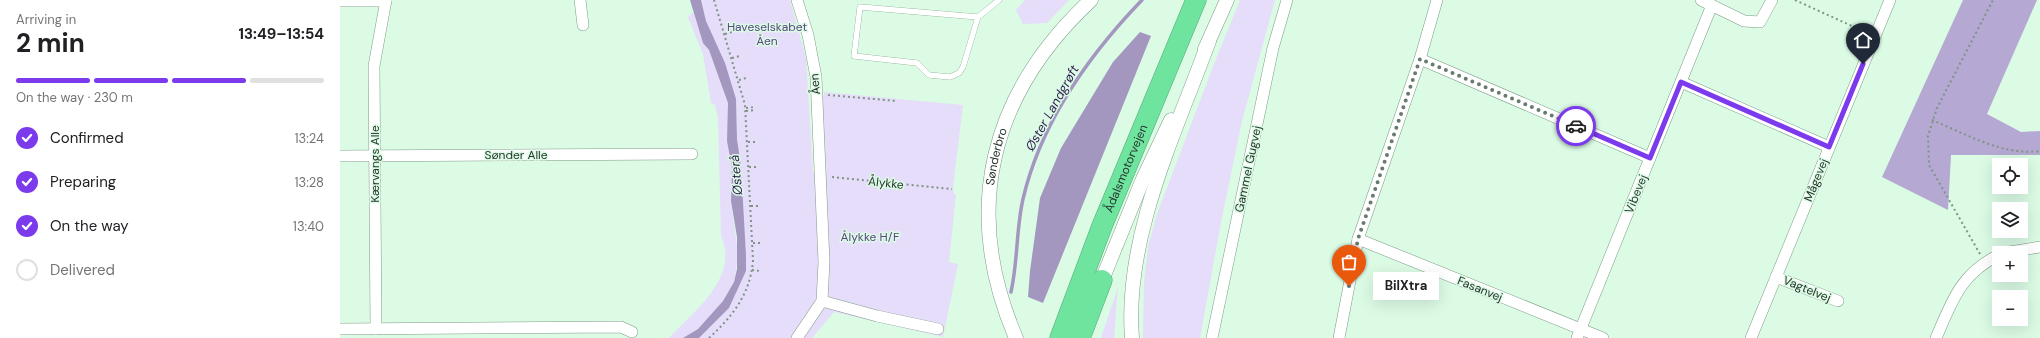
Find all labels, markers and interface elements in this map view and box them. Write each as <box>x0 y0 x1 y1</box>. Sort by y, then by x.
text: Arriving in <box>16 11 76 28</box>
park label: Haveselskabet Åen <box>727 19 807 49</box>
pin <box>1846 23 1880 64</box>
text: 13:49–13:54 <box>239 24 324 44</box>
text: 2 min <box>16 26 85 60</box>
icon: home <box>1852 29 1874 51</box>
water label: Øster Landgrøft <box>1021 61 1083 155</box>
street label: Åen <box>806 73 824 95</box>
text: On the way · 230 m <box>16 89 133 106</box>
courier <box>1556 106 1596 146</box>
icon: car <box>1565 115 1587 137</box>
street label: Ådalsmotorvejen <box>1101 122 1151 215</box>
street label: Gammel Gugvej <box>1231 124 1265 214</box>
street label: Kærvangs Alle <box>367 125 383 203</box>
street label: Sønderbro <box>982 126 1011 186</box>
icon: check <box>16 127 38 149</box>
text: Confirmed <box>50 128 124 148</box>
text: 13:24 <box>294 130 324 147</box>
street label: Sønder Alle <box>484 147 548 163</box>
water label: Østerå <box>726 154 746 197</box>
street label: Mågevej <box>1800 156 1832 204</box>
map controls <box>1992 158 2028 326</box>
button: locate <box>1992 158 2028 194</box>
icon: check <box>16 171 38 193</box>
text: Preparing <box>50 172 116 192</box>
street label: Vibevej <box>1621 172 1651 216</box>
street label: Ålykke <box>867 173 905 193</box>
text: 13:28 <box>294 174 324 191</box>
button: layers <box>1992 202 2028 238</box>
icon: check <box>16 215 38 237</box>
text: On the way <box>50 216 129 236</box>
text: 13:40 <box>293 218 324 235</box>
park label: Ålykke H/F <box>841 229 900 245</box>
pin <box>1332 245 1366 286</box>
button: + <box>1992 246 2028 282</box>
icon: bag <box>1338 251 1360 273</box>
text: Delivered <box>50 260 115 280</box>
callout: BilXtra <box>1373 272 1439 300</box>
street label: Vagtelvej <box>1781 272 1833 306</box>
street label: Fasanvej <box>1455 273 1505 305</box>
text: BilXtra <box>1385 277 1427 294</box>
button: − <box>1992 290 2028 326</box>

